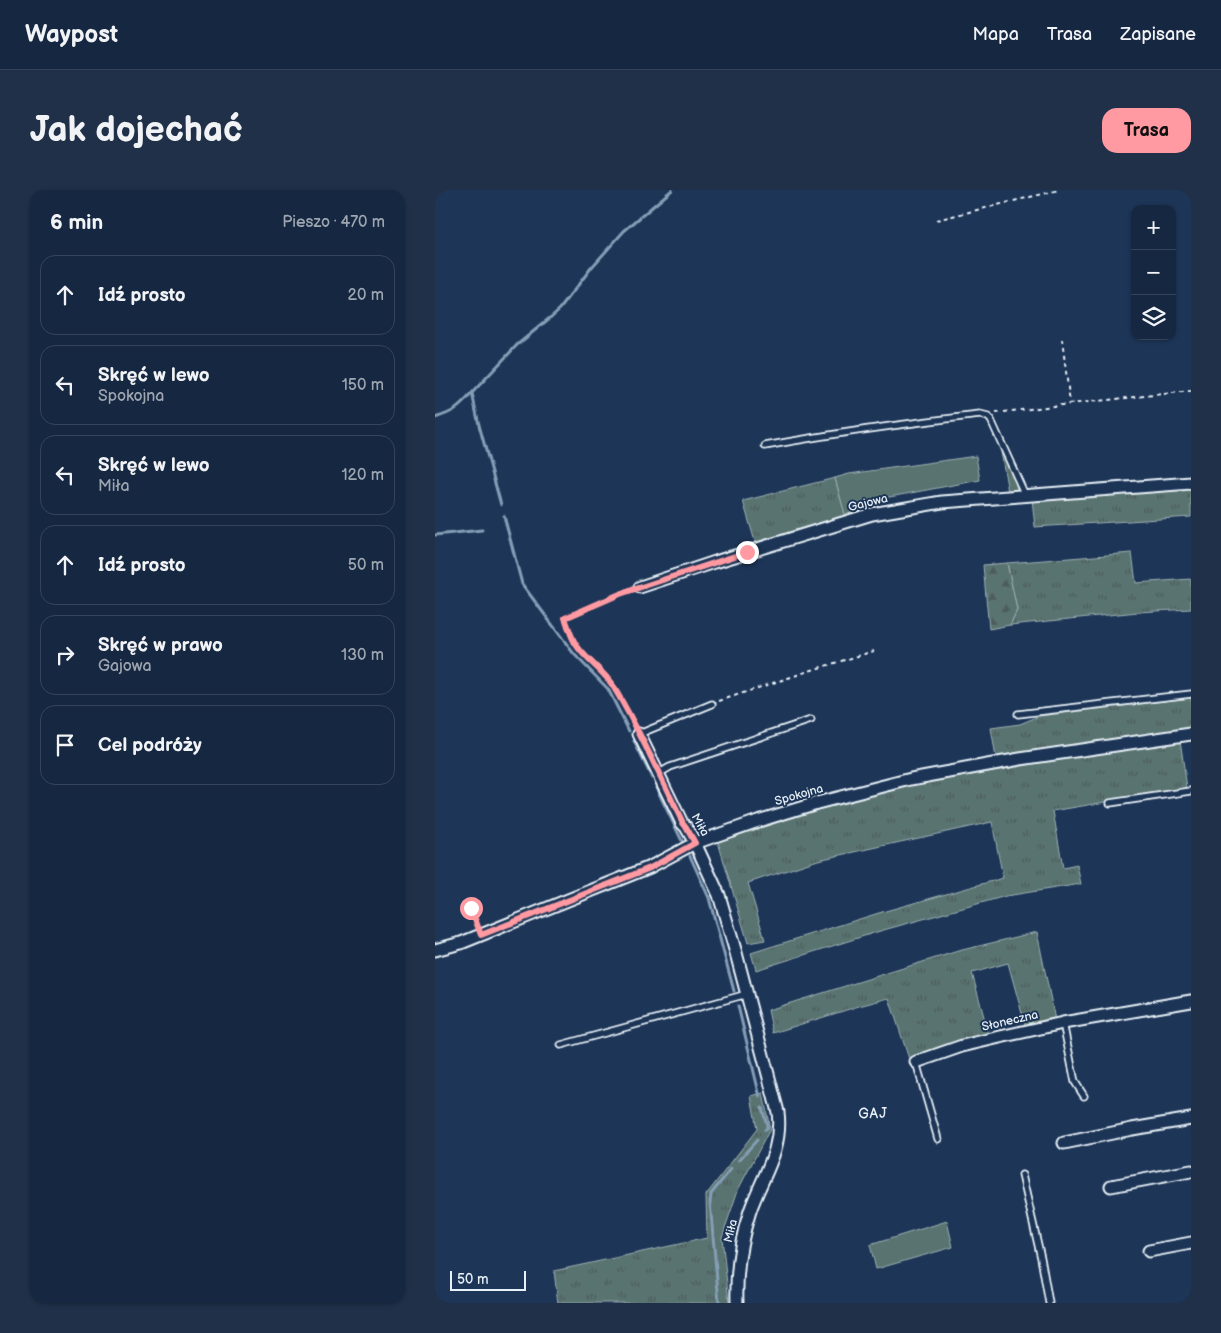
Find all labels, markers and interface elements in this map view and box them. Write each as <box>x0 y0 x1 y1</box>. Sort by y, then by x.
text: Waypost <box>25 20 118 49</box>
text: Mapa <box>972 24 1019 45</box>
text: Trasa <box>1047 24 1092 45</box>
text: Zapisane <box>1120 24 1196 45</box>
button: Trasa <box>1102 108 1191 153</box>
text: Jak dojechać <box>30 109 243 152</box>
map controls <box>1131 205 1176 340</box>
button: + <box>1131 205 1176 250</box>
text: 6 min <box>50 210 103 235</box>
text: Pieszo · 470 m <box>282 213 385 232</box>
button: − <box>1131 250 1176 295</box>
icon: ahead <box>51 281 79 309</box>
text: Idź prosto <box>98 284 186 307</box>
text: 20 m <box>348 286 384 305</box>
button: layers <box>1131 295 1176 340</box>
text: Skręć w lewo <box>98 364 210 387</box>
icon: left <box>51 371 79 399</box>
text: 150 m <box>342 376 384 395</box>
text: Spokojna <box>98 387 164 406</box>
text: Skręć w lewo <box>98 454 210 477</box>
icon: left <box>51 461 79 489</box>
text: 120 m <box>341 466 384 485</box>
text: Miła <box>98 477 130 496</box>
street label: Gajowa <box>847 491 889 515</box>
route end <box>736 541 759 564</box>
icon: ahead <box>51 551 79 579</box>
text: Idź prosto <box>98 554 186 577</box>
text: 50 m <box>348 556 384 575</box>
text: Skręć w prawo <box>98 634 223 657</box>
icon: right <box>51 641 79 669</box>
text: 130 m <box>341 646 384 665</box>
text: Gajowa <box>98 657 152 676</box>
icon: arrive <box>51 731 79 759</box>
text: Cel podróży <box>98 734 202 757</box>
street label: Spokojna <box>773 781 825 809</box>
street label: Miła <box>688 811 712 839</box>
route start <box>460 897 483 920</box>
street label: Słoneczna <box>980 1007 1040 1035</box>
district label: GAJ <box>858 1105 888 1122</box>
street label: Miła <box>721 1218 741 1244</box>
scale bar <box>450 1268 526 1291</box>
text: 50 m <box>457 1271 489 1288</box>

